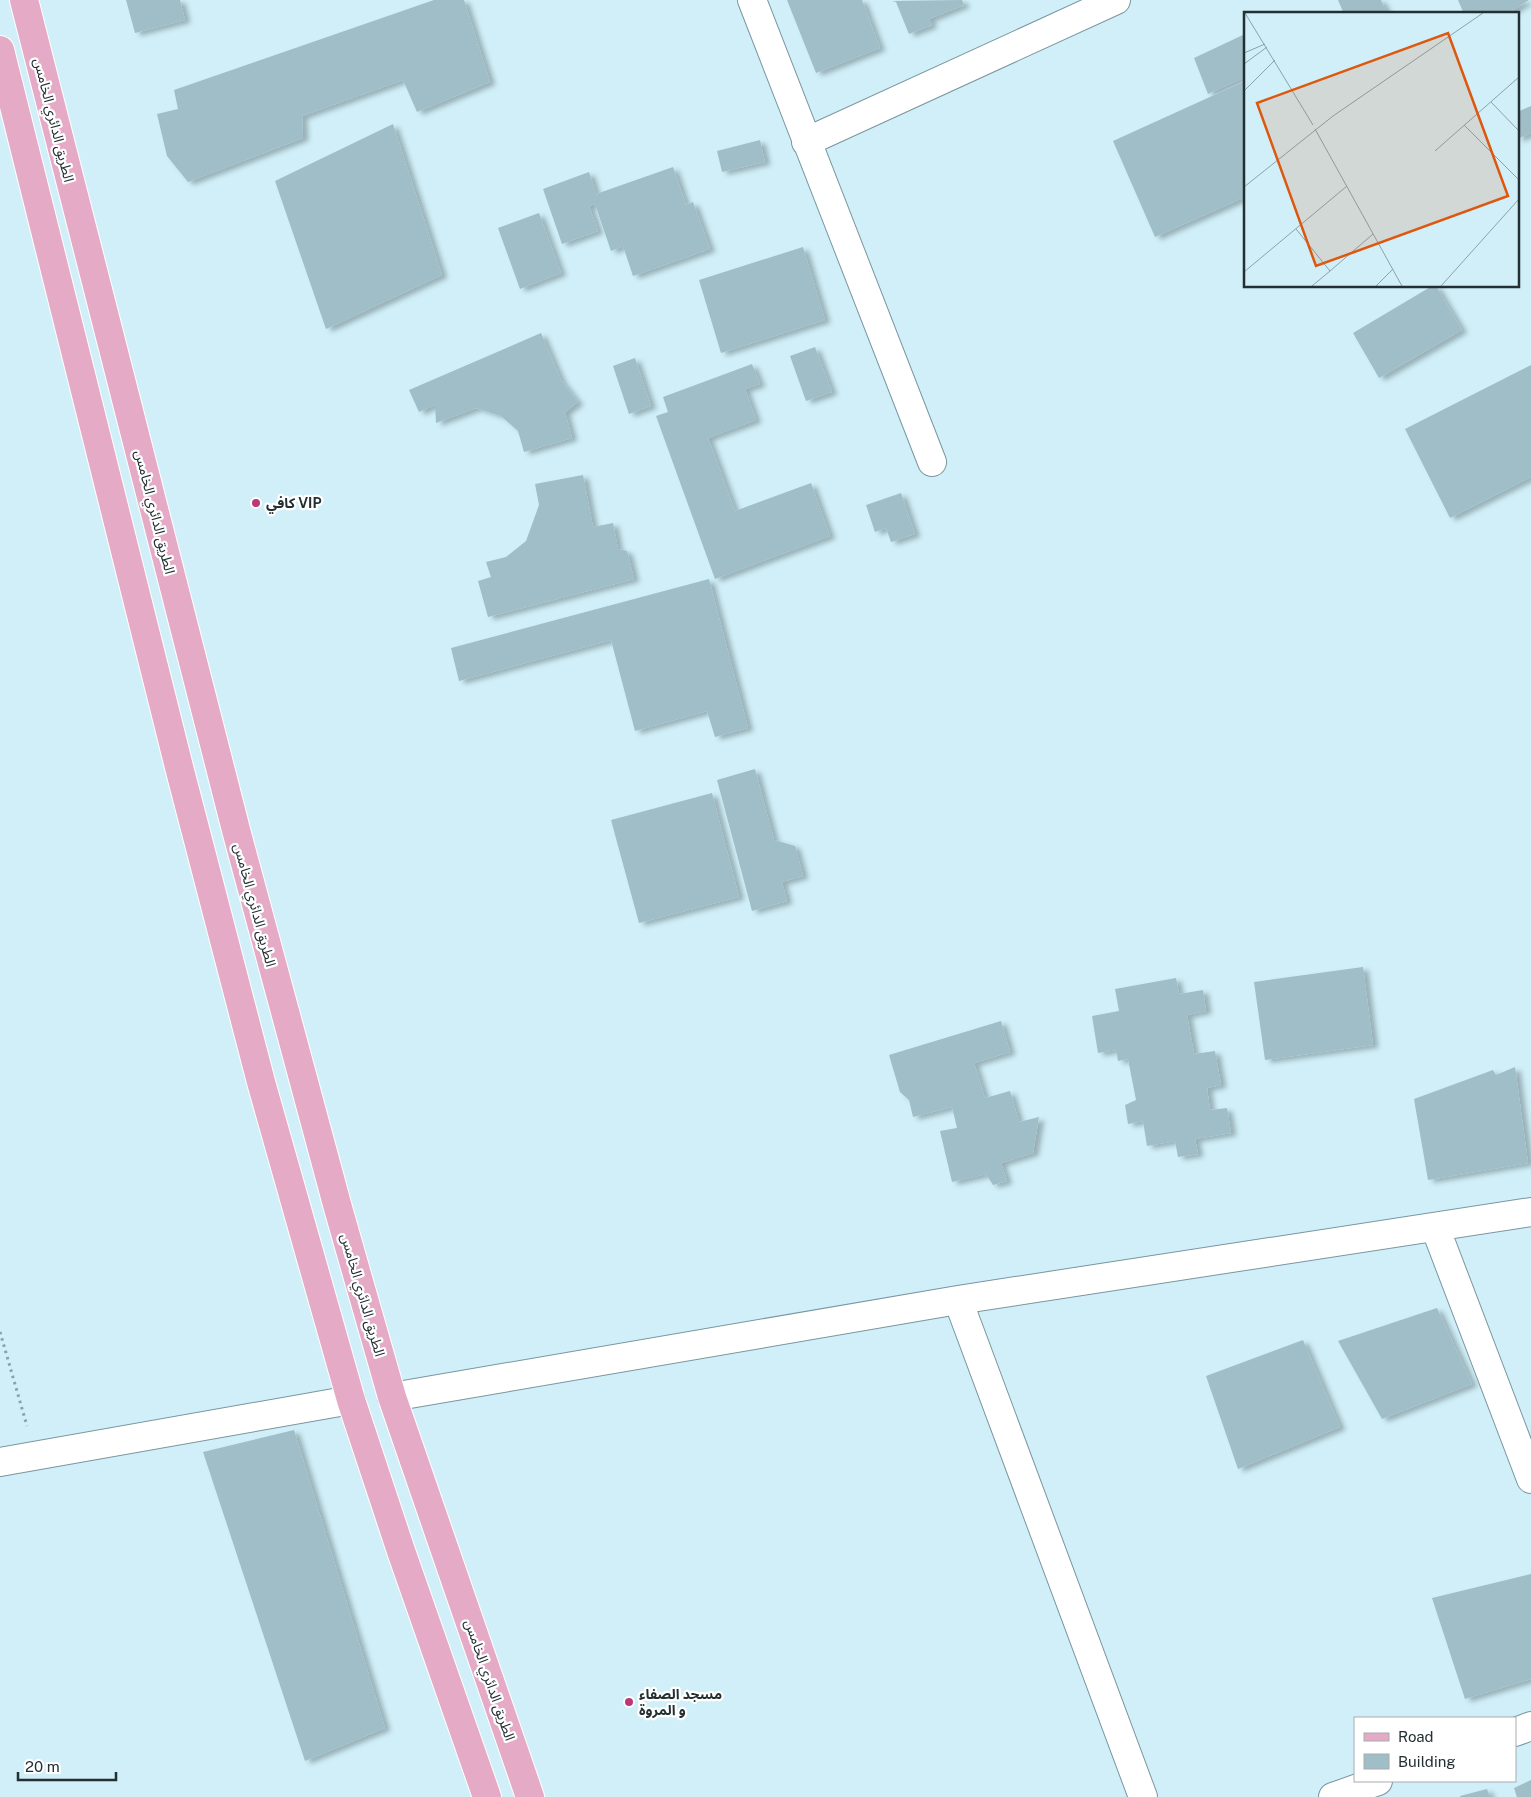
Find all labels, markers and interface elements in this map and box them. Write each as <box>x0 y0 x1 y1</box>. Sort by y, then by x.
inset map <box>1244 12 1518 288</box>
street label: الطريق الدائري الخامس <box>28 56 77 184</box>
street label: الطريق الدائري الخامس <box>129 448 178 576</box>
place label: كافي VIP <box>266 495 322 514</box>
marker: كافي VIP <box>250 497 262 509</box>
street label: الطريق الدائري الخامس <box>228 842 279 969</box>
street label: الطريق الدائري الخامس <box>335 1232 388 1359</box>
street label: الطريق الدائري الخامس <box>459 1617 518 1744</box>
place label: مسجد الصفاء و المروة <box>639 1686 722 1719</box>
marker: مسجد الصفاء و المروة <box>623 1696 635 1708</box>
legend <box>1354 1717 1516 1782</box>
text: Road <box>1398 1728 1434 1745</box>
scale bar <box>18 1750 115 1782</box>
text: Building <box>1398 1753 1456 1770</box>
text: 20 m <box>25 1758 60 1775</box>

